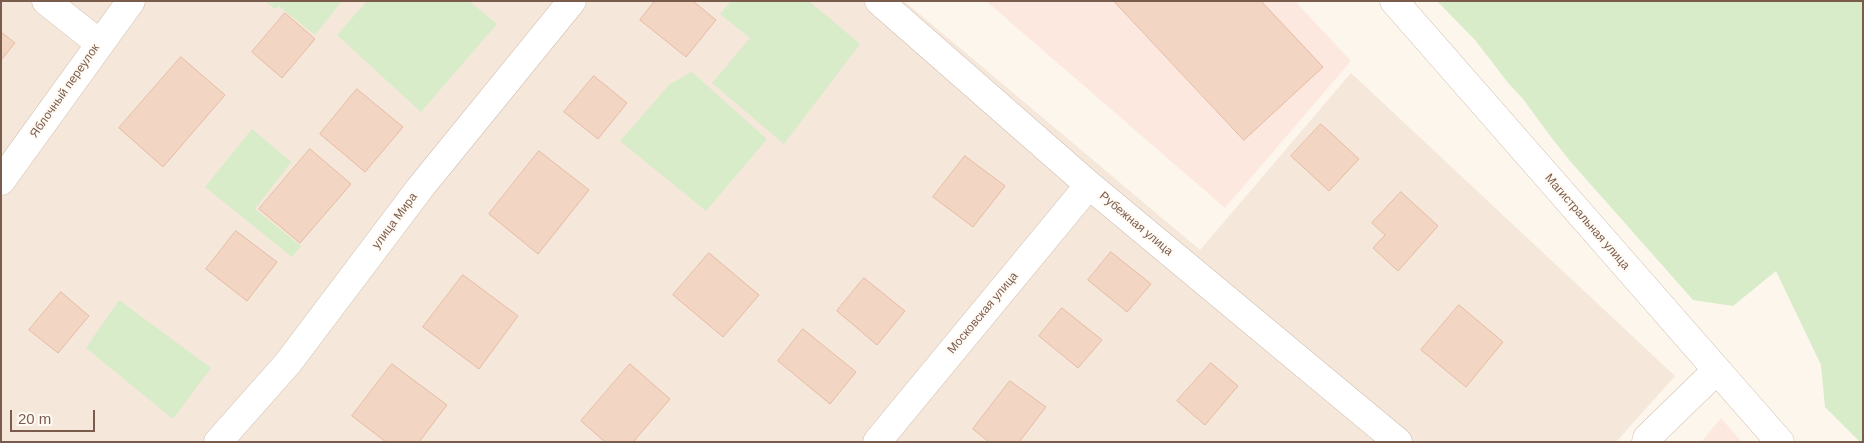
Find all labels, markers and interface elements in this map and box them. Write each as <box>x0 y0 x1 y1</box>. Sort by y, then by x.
street label: Яблочный переулок <box>27 41 103 141</box>
street label: Магистральная улица <box>1542 171 1632 273</box>
street label: Рубежная улица <box>1096 189 1176 259</box>
street label: улица Мира <box>369 190 421 252</box>
street label: Московская улица <box>945 269 1021 357</box>
scale bar <box>12 400 98 432</box>
text: 20 m <box>18 410 51 427</box>

